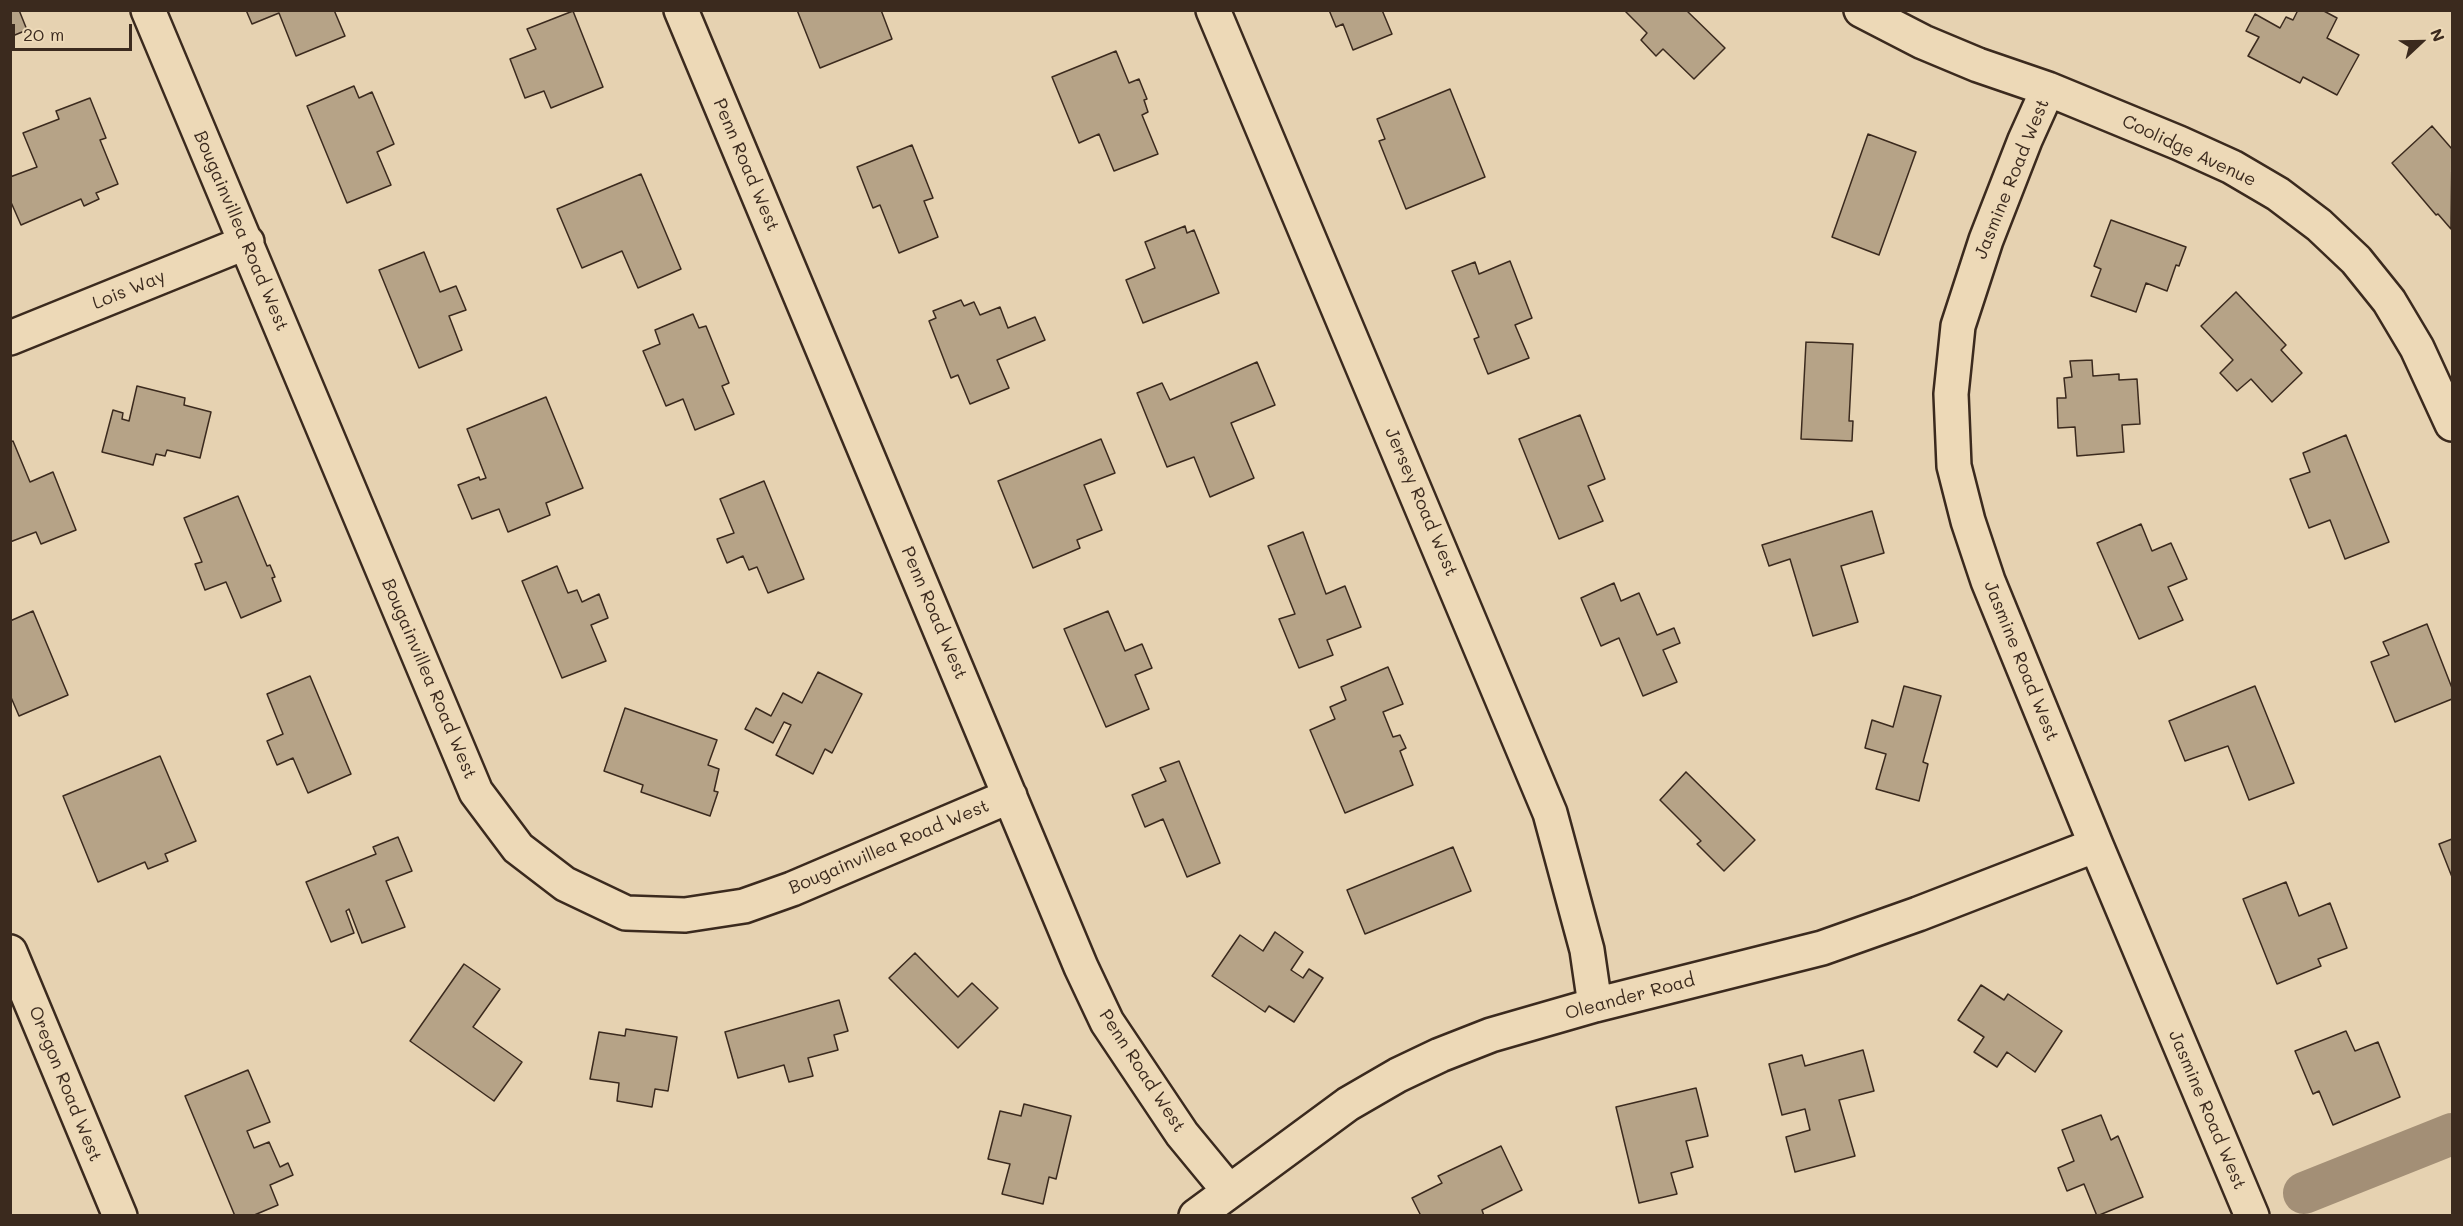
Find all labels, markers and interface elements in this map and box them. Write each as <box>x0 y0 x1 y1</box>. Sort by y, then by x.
scale bar <box>15 12 135 50</box>
north arrow <box>2391 12 2451 72</box>
text: 20 m <box>23 22 64 46</box>
text: N <box>2426 26 2450 45</box>
street label: Penn Road West <box>708 95 784 235</box>
street label: Jasmine Road West <box>1970 96 2054 262</box>
street label: Coolidge Avenue <box>2119 111 2259 191</box>
street label: Bougainvillea Road West <box>189 128 293 334</box>
street label: Lois Way <box>89 266 169 314</box>
street label: Jersey Road West <box>1380 424 1462 580</box>
street label: Penn Road West <box>896 543 972 683</box>
street label: Bougainvillea Road West <box>377 576 481 782</box>
street label: Jasmine Road West <box>1979 578 2063 744</box>
street label: Bougainvillea Road West <box>786 795 992 899</box>
street label: Oleander Road <box>1563 969 1697 1025</box>
street label: Oregon Road West <box>24 1003 106 1165</box>
street label: Penn Road West <box>1094 1006 1190 1136</box>
street label: Jasmine Road West <box>2164 1027 2250 1193</box>

